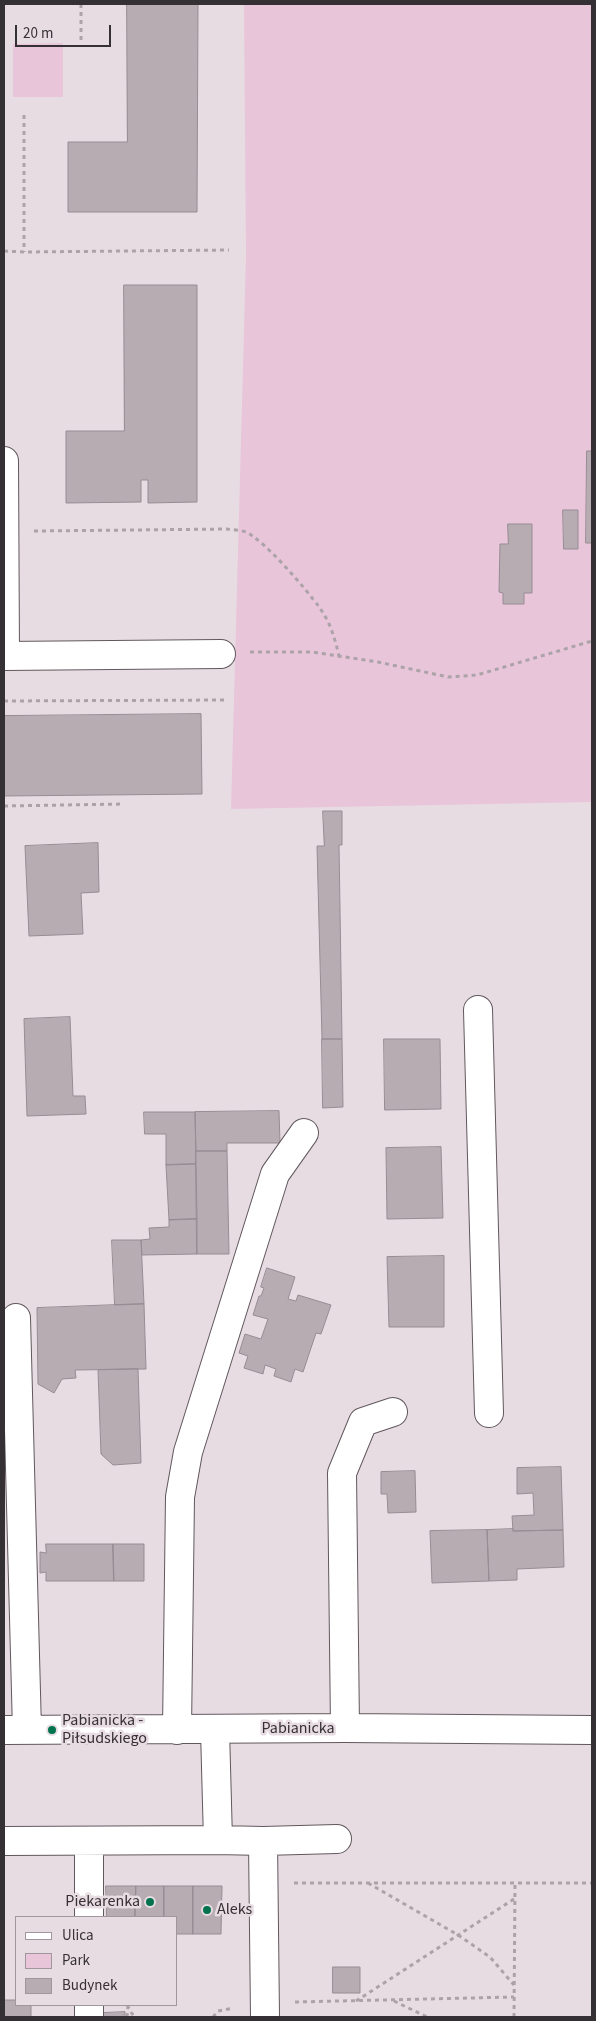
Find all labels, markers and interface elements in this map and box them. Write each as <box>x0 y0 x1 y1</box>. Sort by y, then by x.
scale bar <box>18 15 114 47</box>
text: 20 m <box>23 23 53 44</box>
place label: Pabianicka - Piłsudskiego <box>62 1711 147 1749</box>
street label: Pabianicka <box>261 1719 335 1739</box>
marker: Pabianicka - Piłsudskiego <box>46 1724 58 1736</box>
place label: Piekarenka <box>65 1892 140 1912</box>
marker: Piekarenka <box>144 1896 156 1908</box>
place label: Aleks <box>217 1900 252 1920</box>
marker: Aleks <box>201 1904 213 1916</box>
legend <box>15 1916 178 2006</box>
text: Ulica <box>62 1925 93 1946</box>
text: Park <box>62 1950 90 1971</box>
text: Budynek <box>62 1975 117 1996</box>

